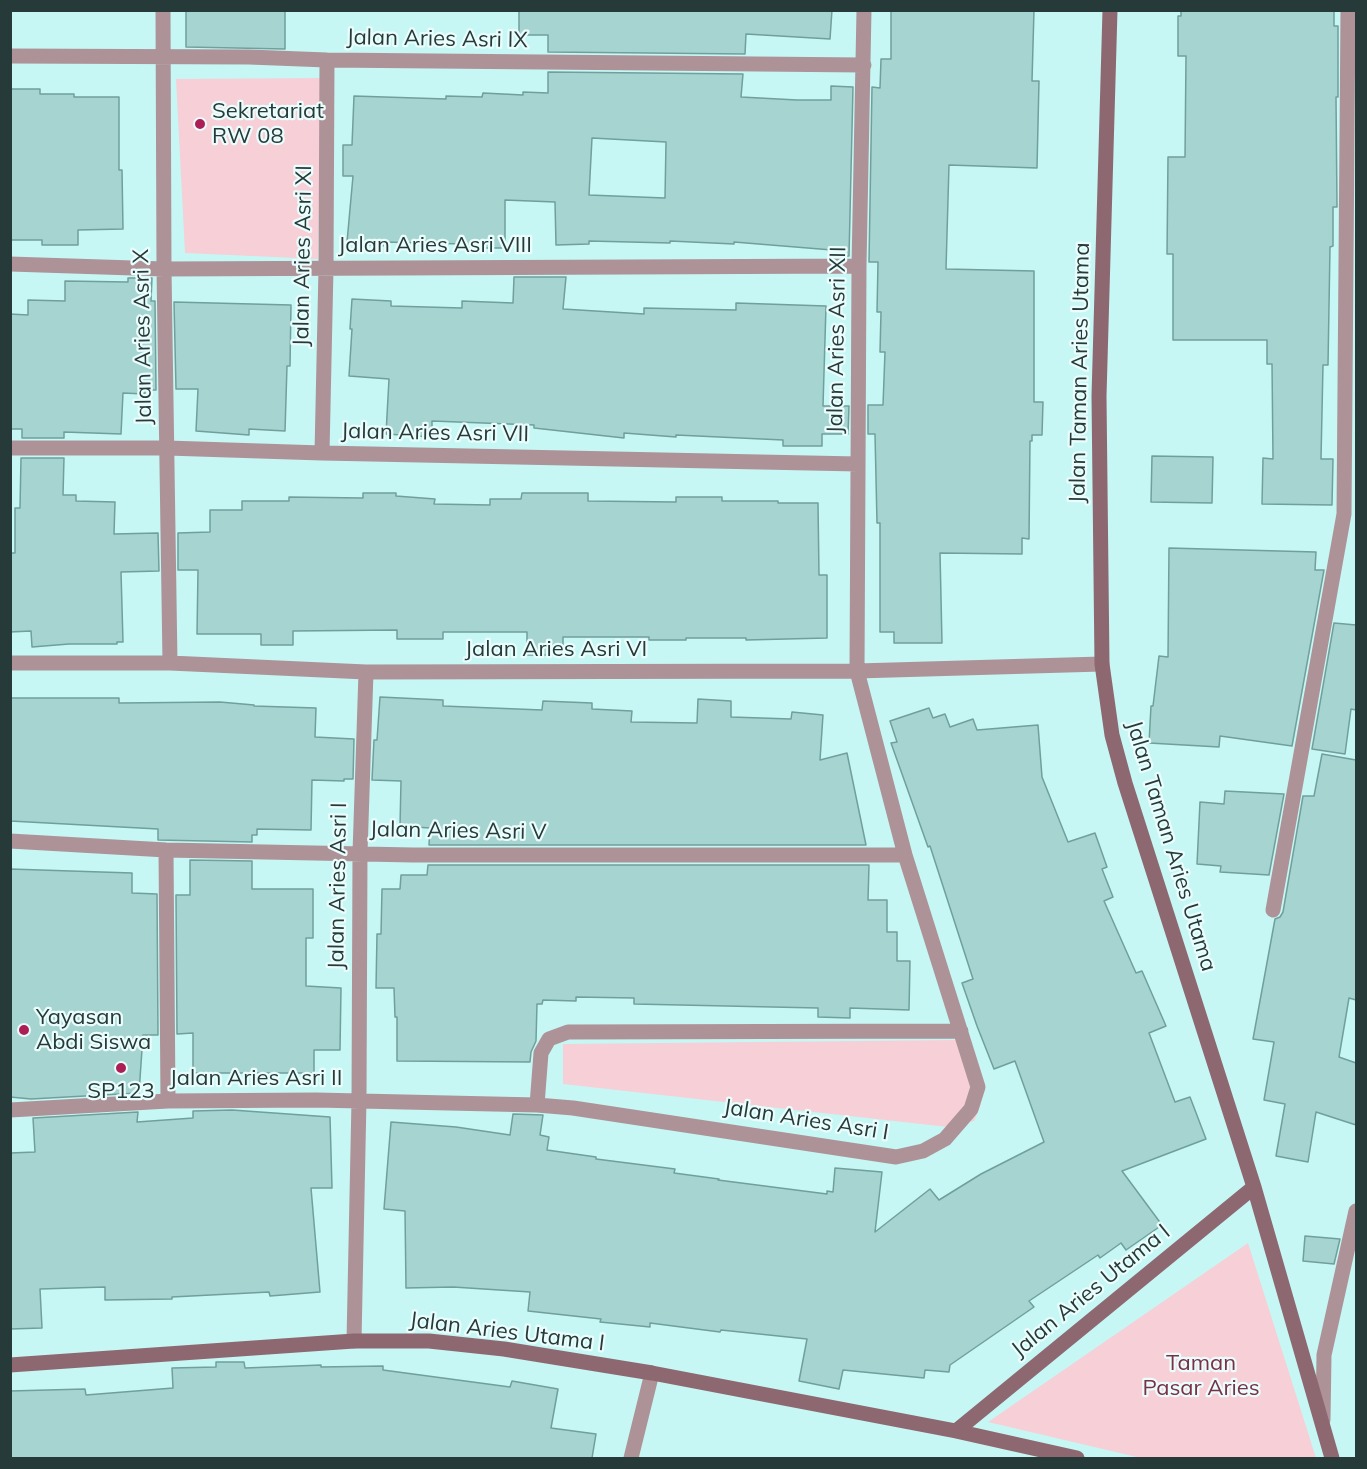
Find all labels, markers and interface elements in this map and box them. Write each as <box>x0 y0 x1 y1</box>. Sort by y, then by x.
street label: Jalan Aries Asri IX <box>346 24 528 54</box>
place label: Sekretariat RW 08 <box>212 98 324 150</box>
marker: Sekretariat RW 08 <box>193 117 207 131</box>
street label: Jalan Aries Asri XI <box>288 165 318 347</box>
street label: Jalan Aries Asri VIII <box>338 232 532 258</box>
street label: Jalan Taman Aries Utama <box>1065 242 1095 504</box>
street label: Jalan Aries Asri XII <box>822 246 852 434</box>
street label: Jalan Aries Asri X <box>128 249 158 425</box>
street label: Jalan Aries Asri VII <box>341 418 529 448</box>
street label: Jalan Aries Asri VI <box>465 636 647 662</box>
street label: Jalan Taman Aries Utama <box>1120 717 1222 975</box>
street label: Jalan Aries Asri I <box>323 802 353 970</box>
street label: Jalan Aries Asri V <box>369 816 547 846</box>
place label: Yayasan Abdi Siswa <box>36 1004 151 1056</box>
marker: Yayasan Abdi Siswa <box>17 1023 31 1037</box>
marker: SP123 <box>114 1061 128 1075</box>
street label: Jalan Aries Asri II <box>170 1065 342 1091</box>
place label: SP123 <box>87 1078 155 1104</box>
street label: Jalan Aries Asri I <box>721 1094 891 1146</box>
street label: Jalan Aries Utama I <box>1006 1219 1176 1363</box>
street label: Jalan Aries Utama I <box>408 1307 606 1357</box>
park label: Taman Pasar Aries <box>1142 1350 1260 1402</box>

